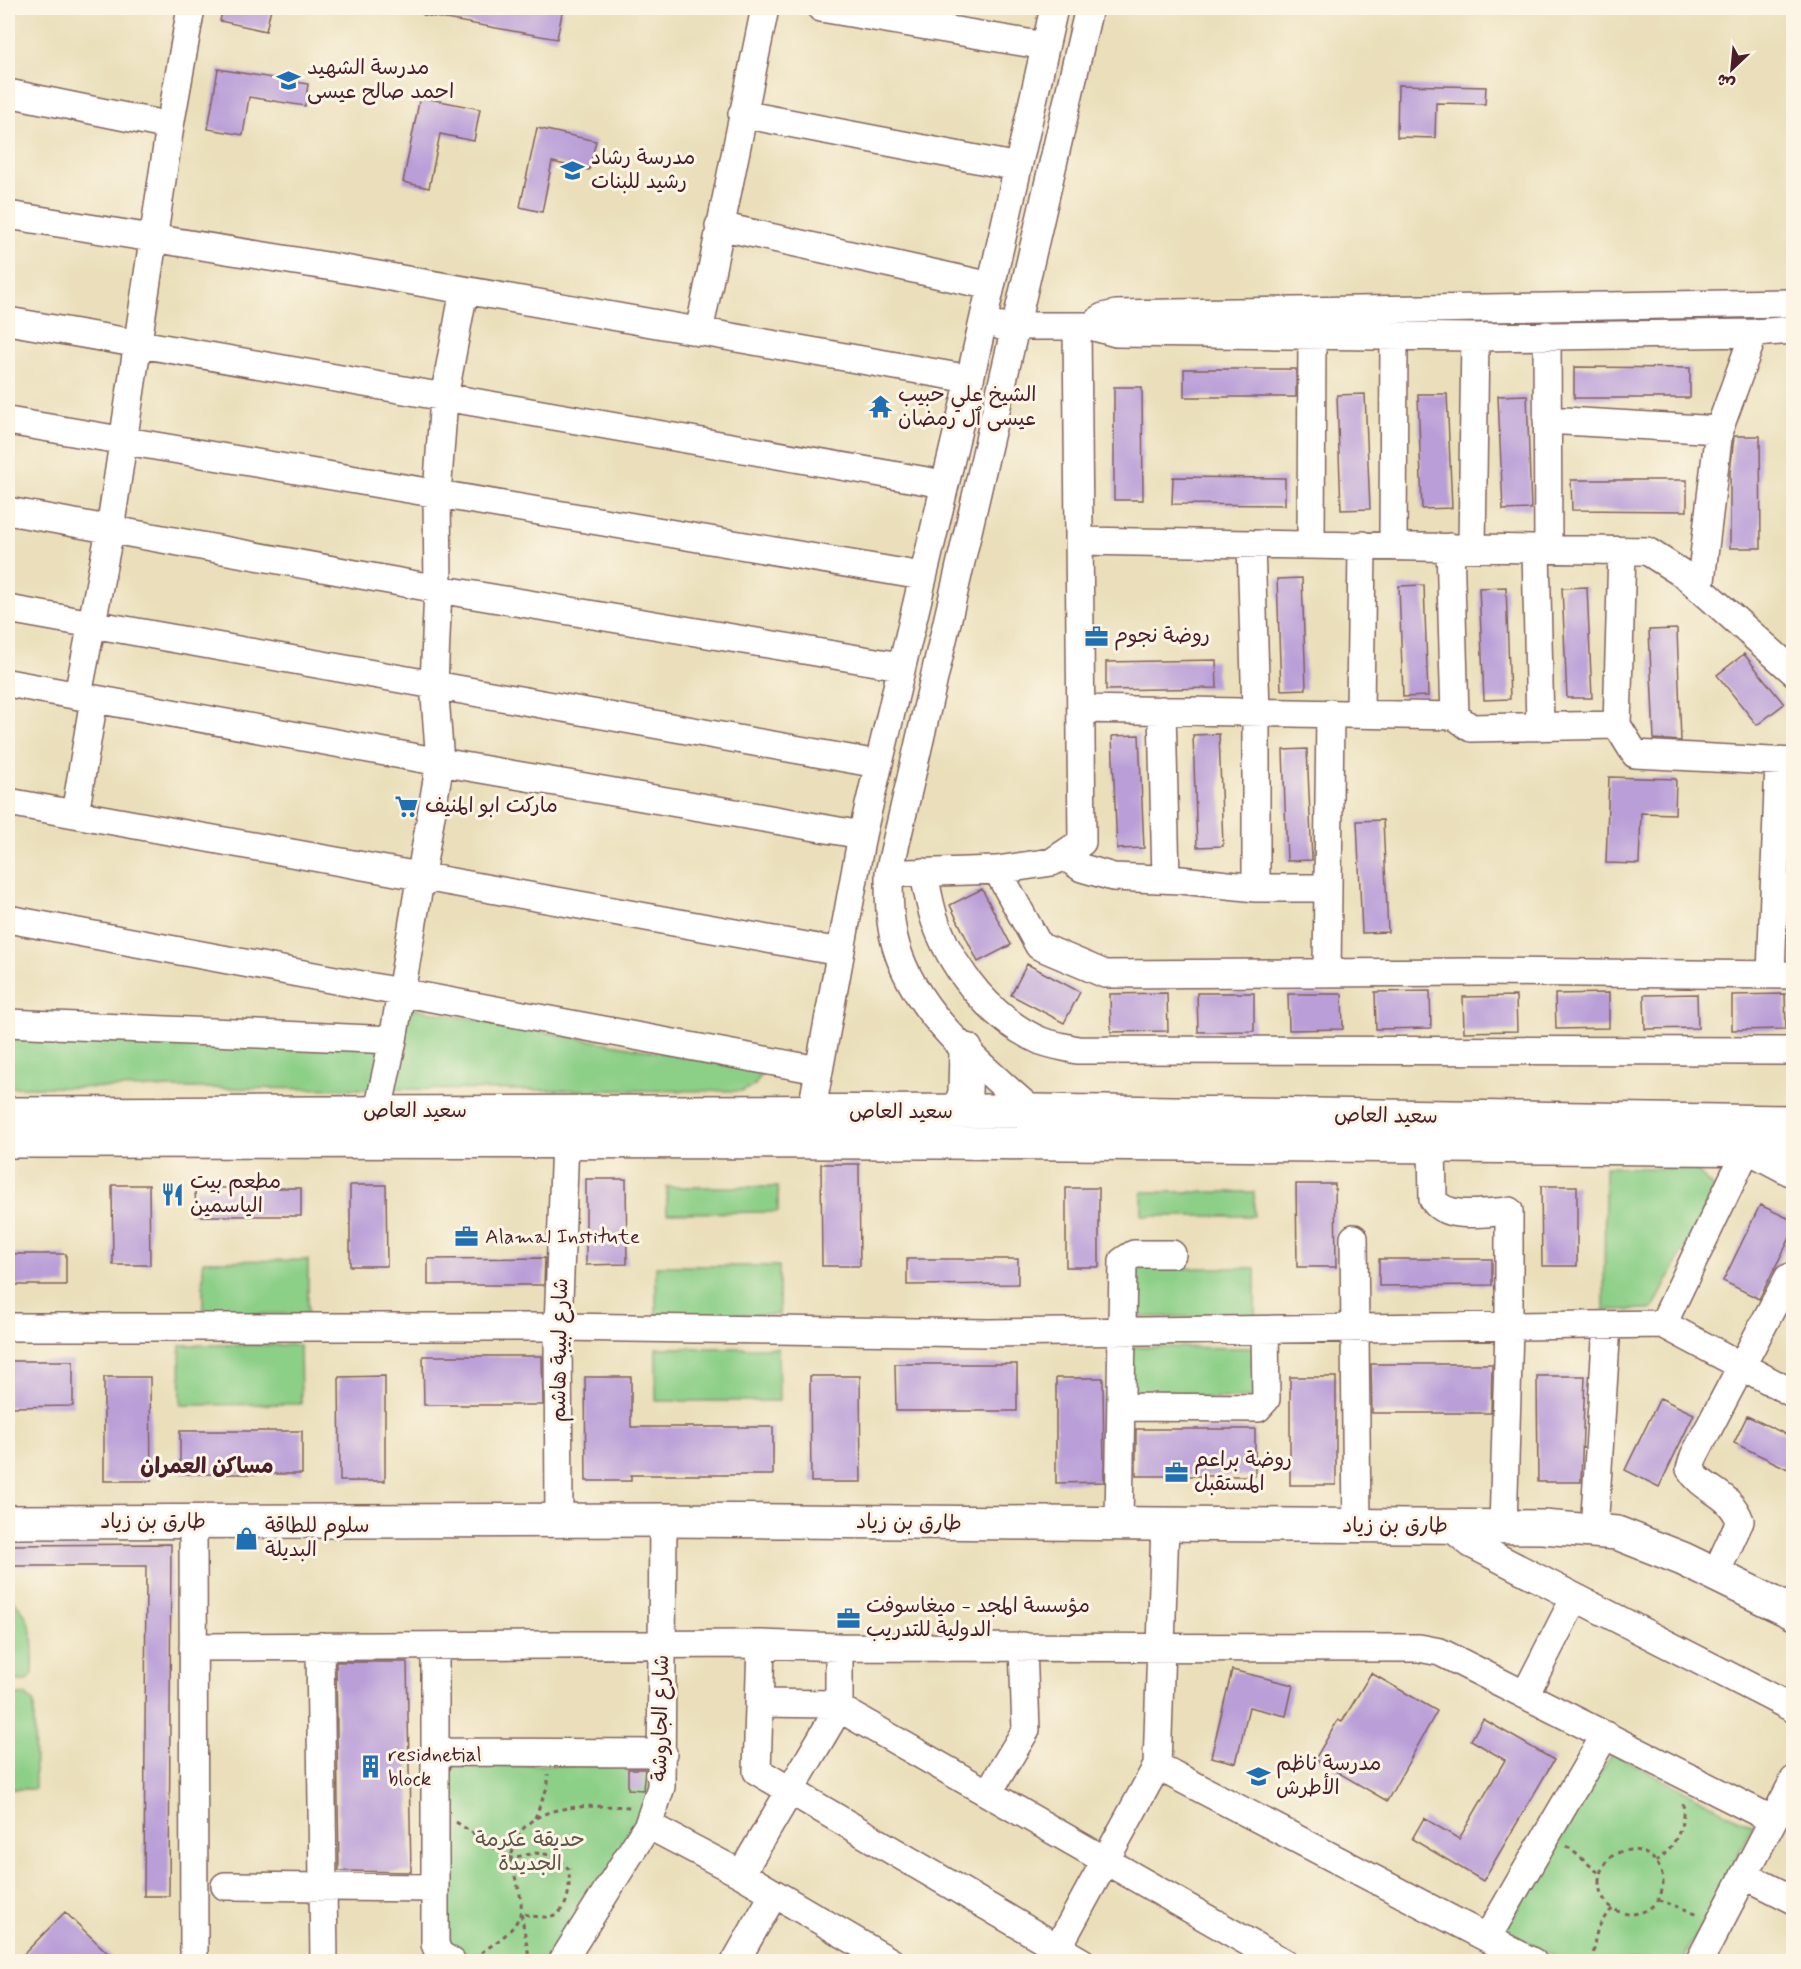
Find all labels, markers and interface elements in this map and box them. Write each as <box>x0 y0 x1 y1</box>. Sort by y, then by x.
north arrow <box>1702 39 1762 99</box>
place label: مدرسة الشهيد احمد صالح عيسى <box>307 54 454 106</box>
school or university icon: مدرسة الشهيد احمد صالح عيسى <box>276 67 302 93</box>
text: ش <box>1714 68 1739 94</box>
place label: مدرسة رشاد رشيد للبنات <box>591 144 695 196</box>
school or university icon: مدرسة رشاد رشيد للبنات <box>560 157 586 183</box>
place label: الشيخ علي حبيب عيسى ٱل رمضان <box>898 381 1036 433</box>
temple icon: الشيخ علي حبيب عيسى ٱل رمضان <box>867 394 893 420</box>
place label: روضة نجوم <box>1114 622 1210 651</box>
office icon: روضة نجوم <box>1083 623 1109 649</box>
place label: ماركت ابو المنيف <box>425 792 558 820</box>
supermarket icon: ماركت ابو المنيف <box>394 793 420 819</box>
street label: سعيد العاص <box>363 1097 467 1125</box>
street label: سعيد العاص <box>849 1098 953 1126</box>
street label: سعيد العاص <box>1334 1101 1438 1131</box>
place label: مطعم بيت الياسمين <box>190 1168 281 1220</box>
restaurant icon: مطعم بيت الياسمين <box>159 1181 185 1207</box>
place label: Alamal Institute <box>485 1223 640 1251</box>
office icon: Alamal Institute <box>454 1224 480 1250</box>
street label: شارع لبيبة هاشم <box>545 1278 576 1422</box>
place label: روضة براعم المستقبل <box>1194 1446 1292 1498</box>
district label: مساكن العمران <box>140 1453 274 1481</box>
office icon: روضة براعم المستقبل <box>1163 1459 1189 1485</box>
street label: طارق بن زياد <box>100 1508 206 1536</box>
street label: طارق بن زياد <box>856 1508 962 1538</box>
place label: سلوم للطاقة البديلة <box>265 1512 370 1564</box>
street label: طارق بن زياد <box>1342 1512 1448 1540</box>
shop icon: سلوم للطاقة البديلة <box>234 1525 260 1551</box>
place label: مؤسسة المجد - ميغاسوفت الدولية للتدريب <box>866 1592 1090 1644</box>
office icon: مؤسسة المجد - ميغاسوفت الدولية للتدريب <box>835 1605 861 1631</box>
street label: شارع الجاروشة <box>646 1654 676 1782</box>
place label: residnetial block <box>388 1741 482 1793</box>
place label: مدرسة ناظم الأطرش <box>1276 1750 1381 1802</box>
building icon: residnetial block <box>357 1754 383 1780</box>
school or university icon: مدرسة ناظم الأطرش <box>1245 1763 1271 1789</box>
park label: حديقة عكرمة الجديدة <box>475 1826 585 1878</box>

